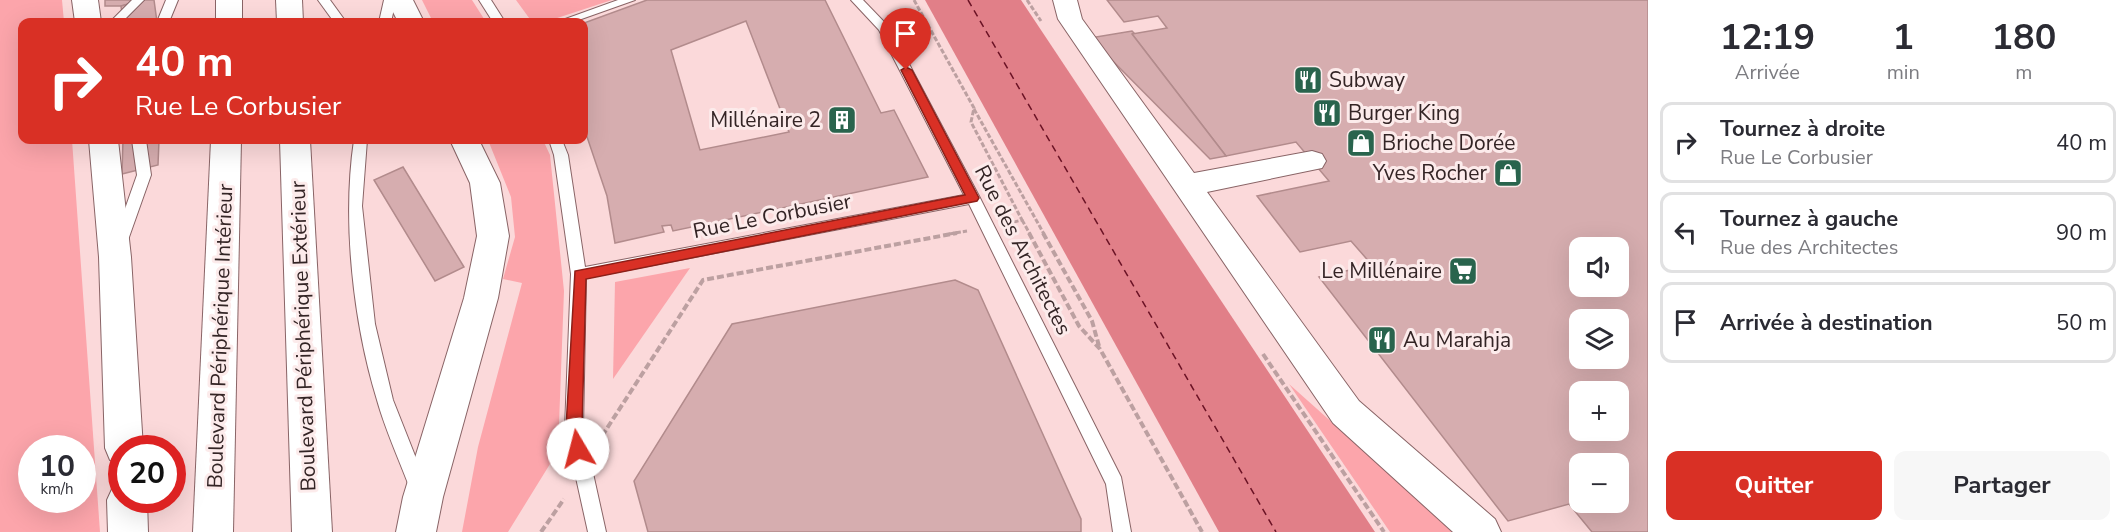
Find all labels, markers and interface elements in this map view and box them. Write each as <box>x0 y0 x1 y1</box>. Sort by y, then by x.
pin <box>880 8 931 70</box>
text: 12:19 <box>1720 13 1815 62</box>
text: 1 <box>1892 13 1914 62</box>
text: 180 <box>1991 13 2056 62</box>
icon: arrive <box>889 17 922 50</box>
text: 40 m <box>135 34 234 91</box>
icon: right <box>36 42 114 120</box>
text: Arrivée <box>1735 59 1800 86</box>
text: min <box>1887 59 1920 86</box>
text: m <box>2015 59 2032 86</box>
restaurant icon: Subway <box>1292 64 1324 96</box>
place label: Subway <box>1329 66 1405 94</box>
text: Rue Le Corbusier <box>135 88 341 125</box>
restaurant icon: Burger King <box>1311 97 1343 129</box>
place label: Burger King <box>1348 99 1460 127</box>
building icon: Millénaire 2 <box>826 104 858 136</box>
place label: Millénaire 2 <box>710 106 821 134</box>
text: Tournez à droite <box>1720 114 1885 144</box>
icon: right <box>1669 126 1702 159</box>
shop icon: Brioche Dorée <box>1345 127 1377 159</box>
text: 40 m <box>2056 128 2107 158</box>
place label: Brioche Dorée <box>1382 129 1515 157</box>
text: Rue Le Corbusier <box>1720 144 1873 171</box>
shop icon: Yves Rocher <box>1492 157 1524 189</box>
place label: Yves Rocher <box>1372 159 1487 187</box>
street label: Rue des Architectes <box>968 160 1078 340</box>
street label: Boulevard Périphérique Extérieur <box>284 180 322 492</box>
street label: Boulevard Périphérique Intérieur <box>201 183 239 489</box>
street label: Rue Le Corbusier <box>691 187 854 245</box>
text: Tournez à gauche <box>1720 204 1898 234</box>
icon: left <box>1669 216 1702 249</box>
text: 90 m <box>2056 218 2107 248</box>
text: Rue des Architectes <box>1720 234 1898 261</box>
map controls <box>1569 237 1629 513</box>
button: sound <box>1569 237 1629 297</box>
supermarket icon: Le Millénaire <box>1447 255 1479 287</box>
place label: Le Millénaire <box>1321 257 1442 285</box>
icon: arrive <box>1669 306 1702 339</box>
text: Arrivée à destination <box>1720 308 1933 338</box>
text: 50 m <box>2056 308 2107 338</box>
button: layers <box>1569 309 1629 369</box>
restaurant icon: Au Marahja <box>1366 324 1398 356</box>
place label: Au Marahja <box>1403 326 1511 354</box>
button: + <box>1569 381 1629 441</box>
position arrow <box>546 417 610 481</box>
speed limit sign: 20 <box>108 435 186 513</box>
text: 10 <box>39 446 75 487</box>
button: Quitter <box>1666 451 1882 520</box>
button: Partager <box>1894 451 2110 520</box>
button: − <box>1569 453 1629 513</box>
text: km/h <box>40 479 74 499</box>

